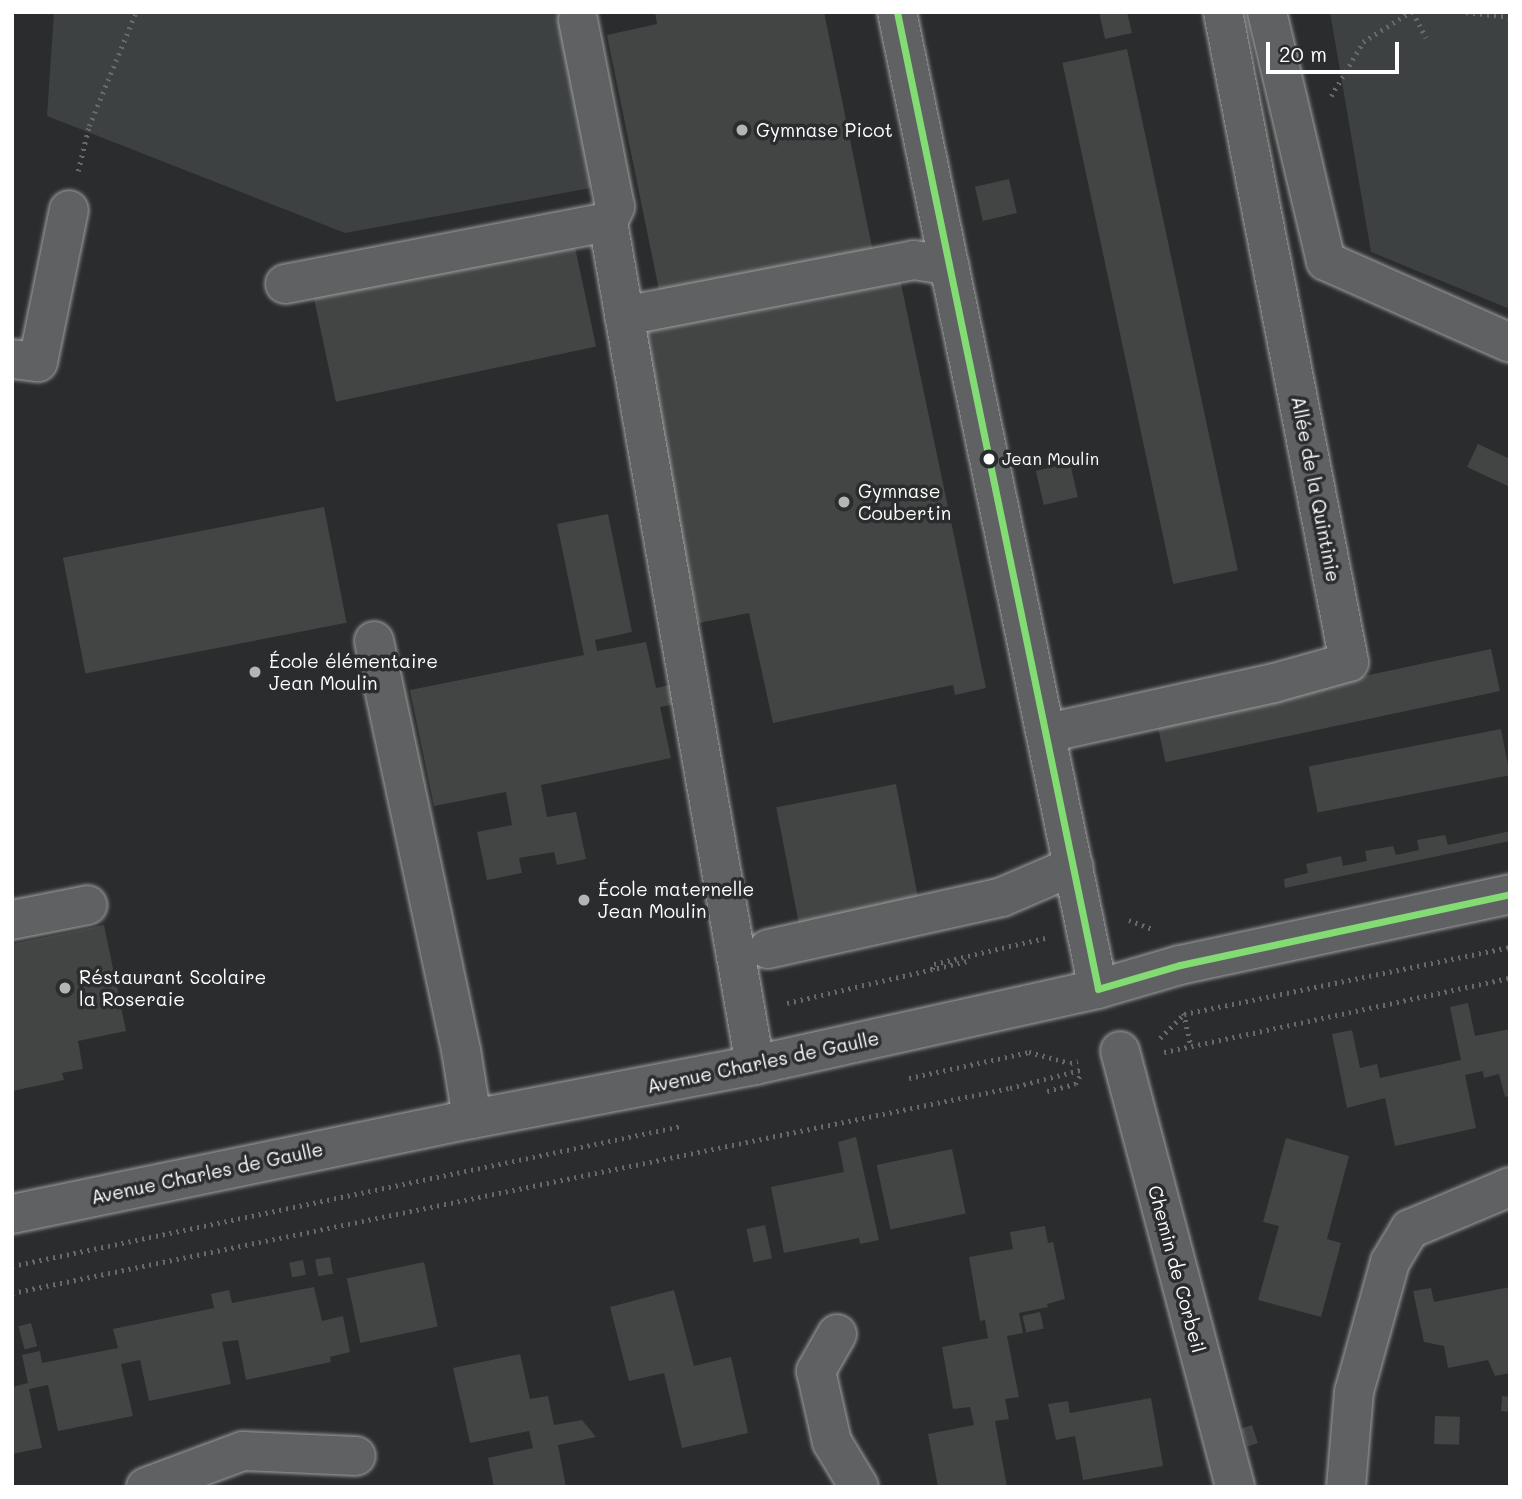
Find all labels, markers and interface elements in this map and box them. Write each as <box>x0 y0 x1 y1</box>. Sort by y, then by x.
scale bar <box>1270 28 1403 72</box>
text: 20 m <box>1279 40 1327 67</box>
place label: Gymnase Picot <box>756 119 893 141</box>
marker: Gymnase Picot <box>734 122 750 138</box>
street label: Allée de la Quintinie <box>1287 394 1345 584</box>
place label: Jean Moulin <box>1002 449 1099 469</box>
marker: Jean Moulin <box>982 452 996 466</box>
place label: Gymnase Coubertin <box>858 480 951 524</box>
marker: Gymnase Coubertin <box>836 494 852 510</box>
place label: École élémentaire Jean Moulin <box>269 650 438 694</box>
marker: École élémentaire Jean Moulin <box>247 664 263 680</box>
place label: École maternelle Jean Moulin <box>598 878 754 922</box>
marker: École maternelle Jean Moulin <box>576 892 592 908</box>
place label: Réstaurant Scolaire la Roseraie <box>79 966 266 1010</box>
marker: Réstaurant Scolaire la Roseraie <box>57 980 73 996</box>
street label: Avenue Charles de Gaulle <box>645 1026 881 1098</box>
street label: Avenue Charles de Gaulle <box>89 1137 325 1209</box>
street label: Chemin de Corbeil <box>1144 1183 1210 1355</box>

